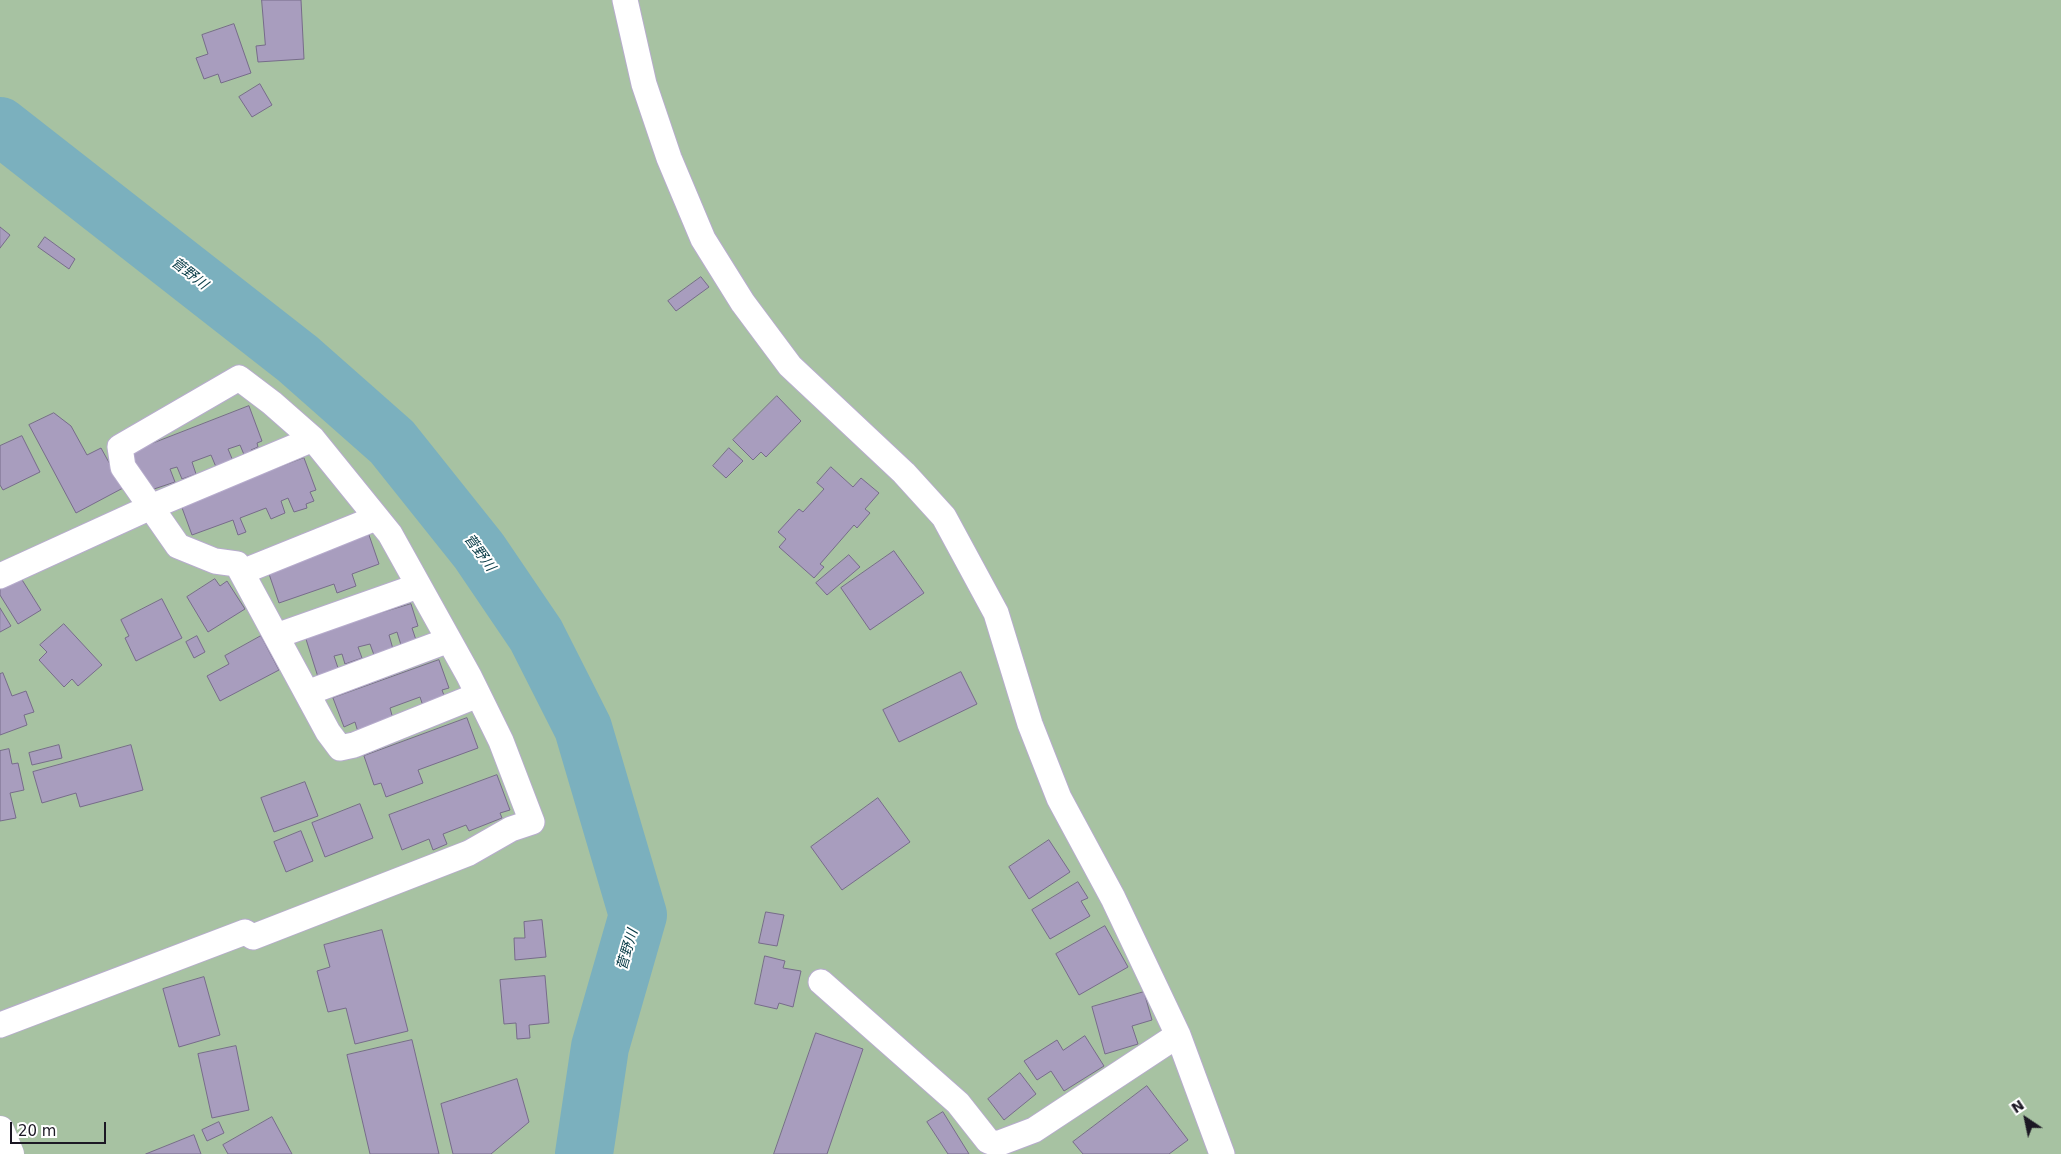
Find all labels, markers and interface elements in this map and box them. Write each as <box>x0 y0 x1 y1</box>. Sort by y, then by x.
water label: 菅野川 <box>167 254 211 294</box>
water label: 菅野川 <box>460 531 498 575</box>
water label: 菅野川 <box>614 927 642 973</box>
north arrow <box>2001 1094 2051 1144</box>
text: N <box>2008 1097 2027 1116</box>
scale bar <box>12 1112 109 1144</box>
text: 20 m <box>18 1122 56 1140</box>

